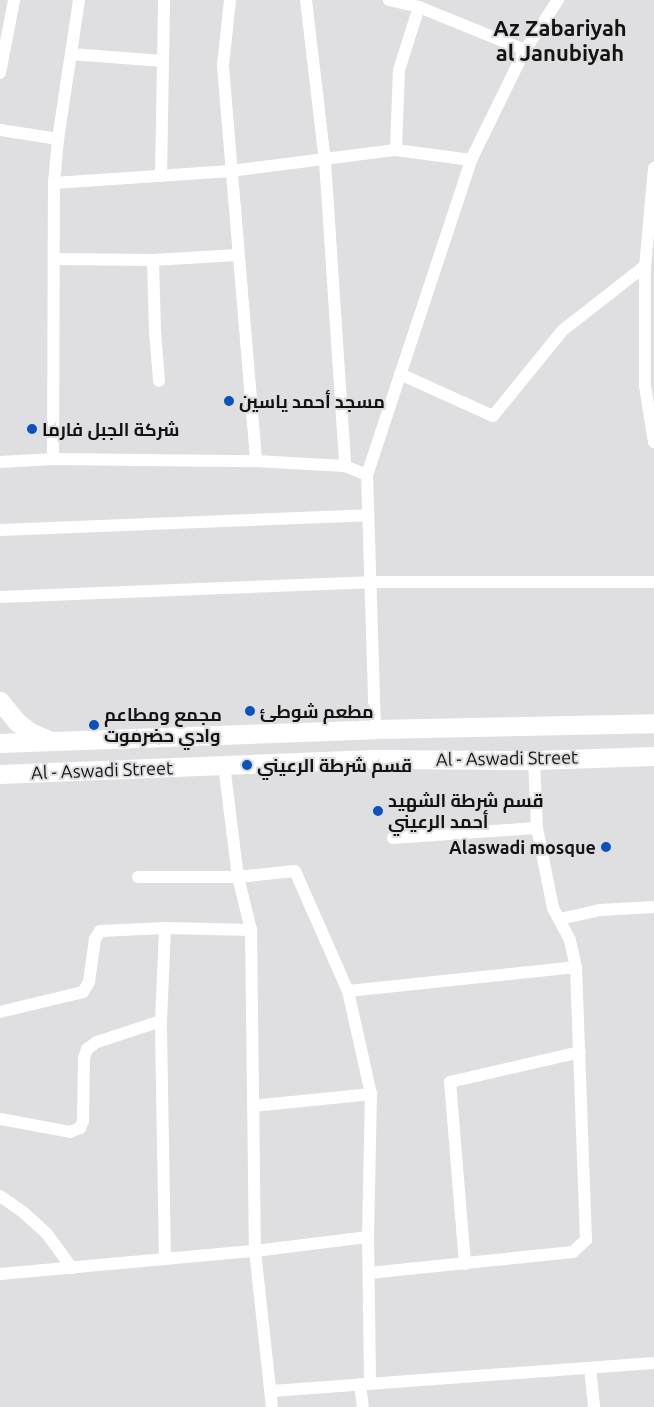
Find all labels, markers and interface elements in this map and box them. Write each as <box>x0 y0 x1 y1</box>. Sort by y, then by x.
district label: Az Zabariyah al Janubiyah <box>493 14 627 66</box>
place label: مسجد أحمد ياسين <box>239 390 385 412</box>
marker: مسجد أحمد ياسين <box>223 395 235 407</box>
place label: شركة الجبل فارما <box>42 418 179 440</box>
marker: شركة الجبل فارما <box>26 423 38 435</box>
place label: مطعم شوطئ <box>260 700 374 722</box>
place label: مجمع ومطاعم وادي حضرموت <box>104 704 222 746</box>
marker: مطعم شوطئ <box>244 705 256 717</box>
marker: مجمع ومطاعم وادي حضرموت <box>88 719 100 731</box>
street label: Al - Aswadi Street <box>436 746 578 770</box>
place label: قسم شرطة الرعيني <box>257 754 412 776</box>
street label: Al - Aswadi Street <box>31 757 173 783</box>
marker: قسم شرطة الرعيني <box>241 759 253 771</box>
place label: قسم شرطة الشهيد أحمد الرعيني <box>388 790 544 832</box>
marker: قسم شرطة الشهيد أحمد الرعيني <box>372 805 384 817</box>
place label: Alaswadi mosque <box>449 836 596 858</box>
marker: Alaswadi mosque <box>600 841 612 853</box>

